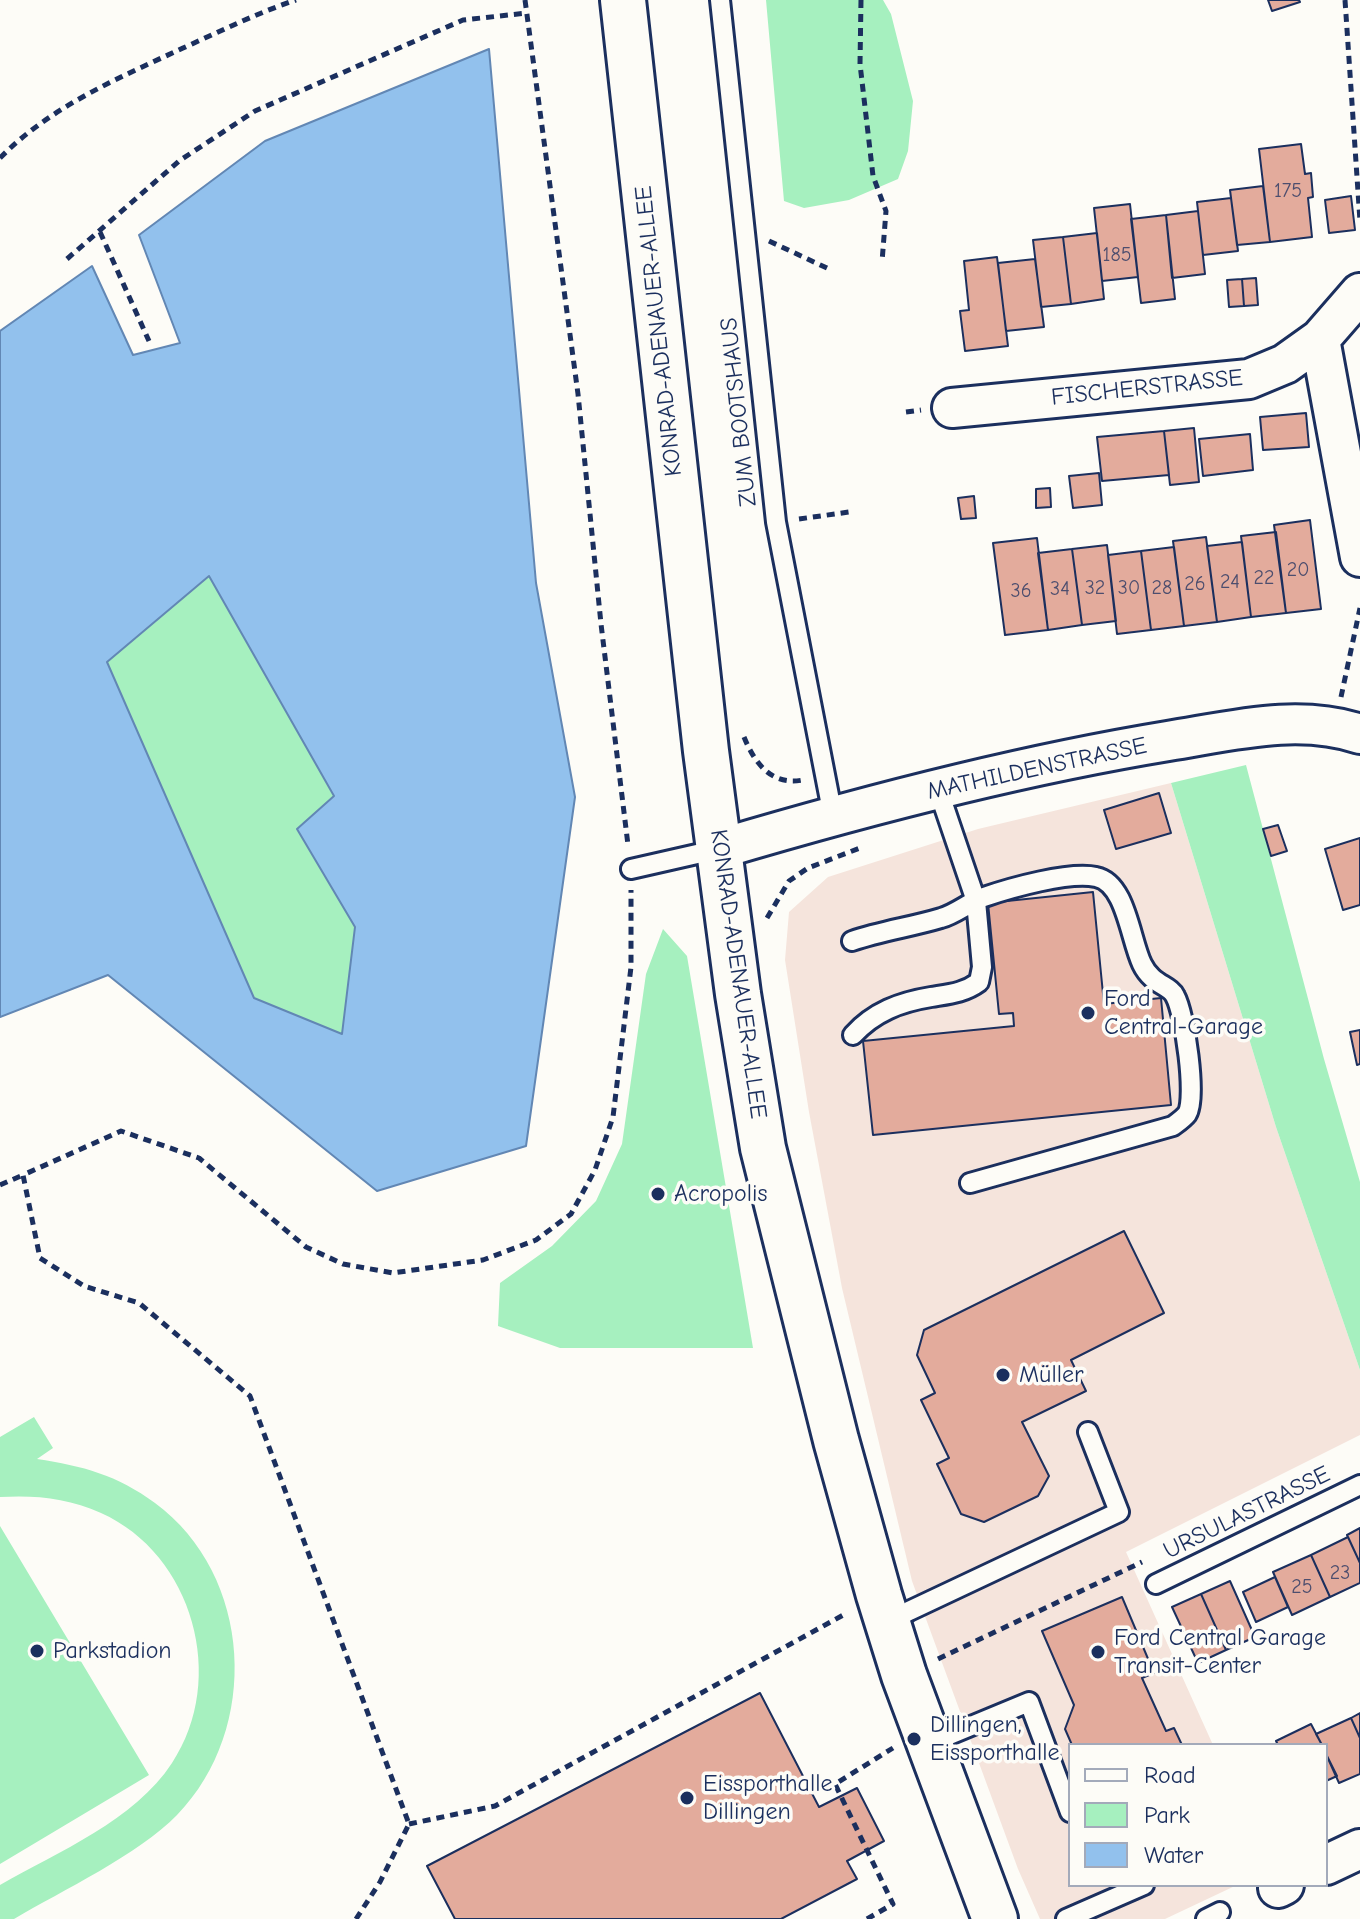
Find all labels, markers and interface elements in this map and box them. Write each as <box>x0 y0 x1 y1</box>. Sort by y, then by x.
house number: 175 <box>1274 179 1302 203</box>
street label: KONRAD-ADENAUER-ALLEE <box>629 184 689 478</box>
house number: 185 <box>1102 243 1132 267</box>
street label: ZUM BOOTSHAUS <box>715 316 763 508</box>
street label: FISCHERSTRASSE <box>1050 364 1244 412</box>
house number: 20 <box>1287 558 1309 582</box>
house number: 22 <box>1254 566 1274 590</box>
house number: 24 <box>1220 570 1240 594</box>
house number: 26 <box>1184 572 1206 596</box>
house number: 32 <box>1085 576 1105 600</box>
house number: 30 <box>1118 576 1140 600</box>
house number: 28 <box>1152 576 1172 600</box>
house number: 34 <box>1050 577 1070 601</box>
house number: 36 <box>1011 579 1031 603</box>
street label: MATHILDENSTRASSE <box>925 732 1149 806</box>
street label: KONRAD-ADENAUER-ALLEE <box>703 827 773 1121</box>
place label: Ford Central-Garage <box>1104 985 1263 1041</box>
marker: Ford Central-Garage <box>1079 1004 1097 1022</box>
place label: Acropolis <box>674 1180 767 1208</box>
marker: Acropolis <box>649 1185 667 1203</box>
place label: Müller <box>1019 1361 1083 1389</box>
marker: Müller <box>994 1366 1012 1384</box>
street label: URSULASTRASSE <box>1159 1460 1335 1566</box>
house number: 23 <box>1330 1561 1350 1585</box>
house number: 25 <box>1291 1575 1313 1599</box>
place label: Ford Central Garage Transit-Center <box>1114 1624 1326 1680</box>
place label: Parkstadion <box>53 1637 172 1665</box>
marker: Parkstadion <box>28 1642 46 1660</box>
marker: Ford Central Garage Transit-Center <box>1089 1643 1107 1661</box>
place label: Dillingen, Eissporthalle <box>930 1711 1060 1767</box>
marker: Dillingen, Eissporthalle <box>905 1730 923 1748</box>
legend <box>1068 1743 1328 1887</box>
text: Road <box>1144 1761 1196 1789</box>
place label: Eissporthalle Dillingen <box>703 1770 833 1826</box>
marker: Eissporthalle Dillingen <box>678 1789 696 1807</box>
text: Park <box>1144 1801 1190 1829</box>
text: Water <box>1144 1841 1203 1869</box>

